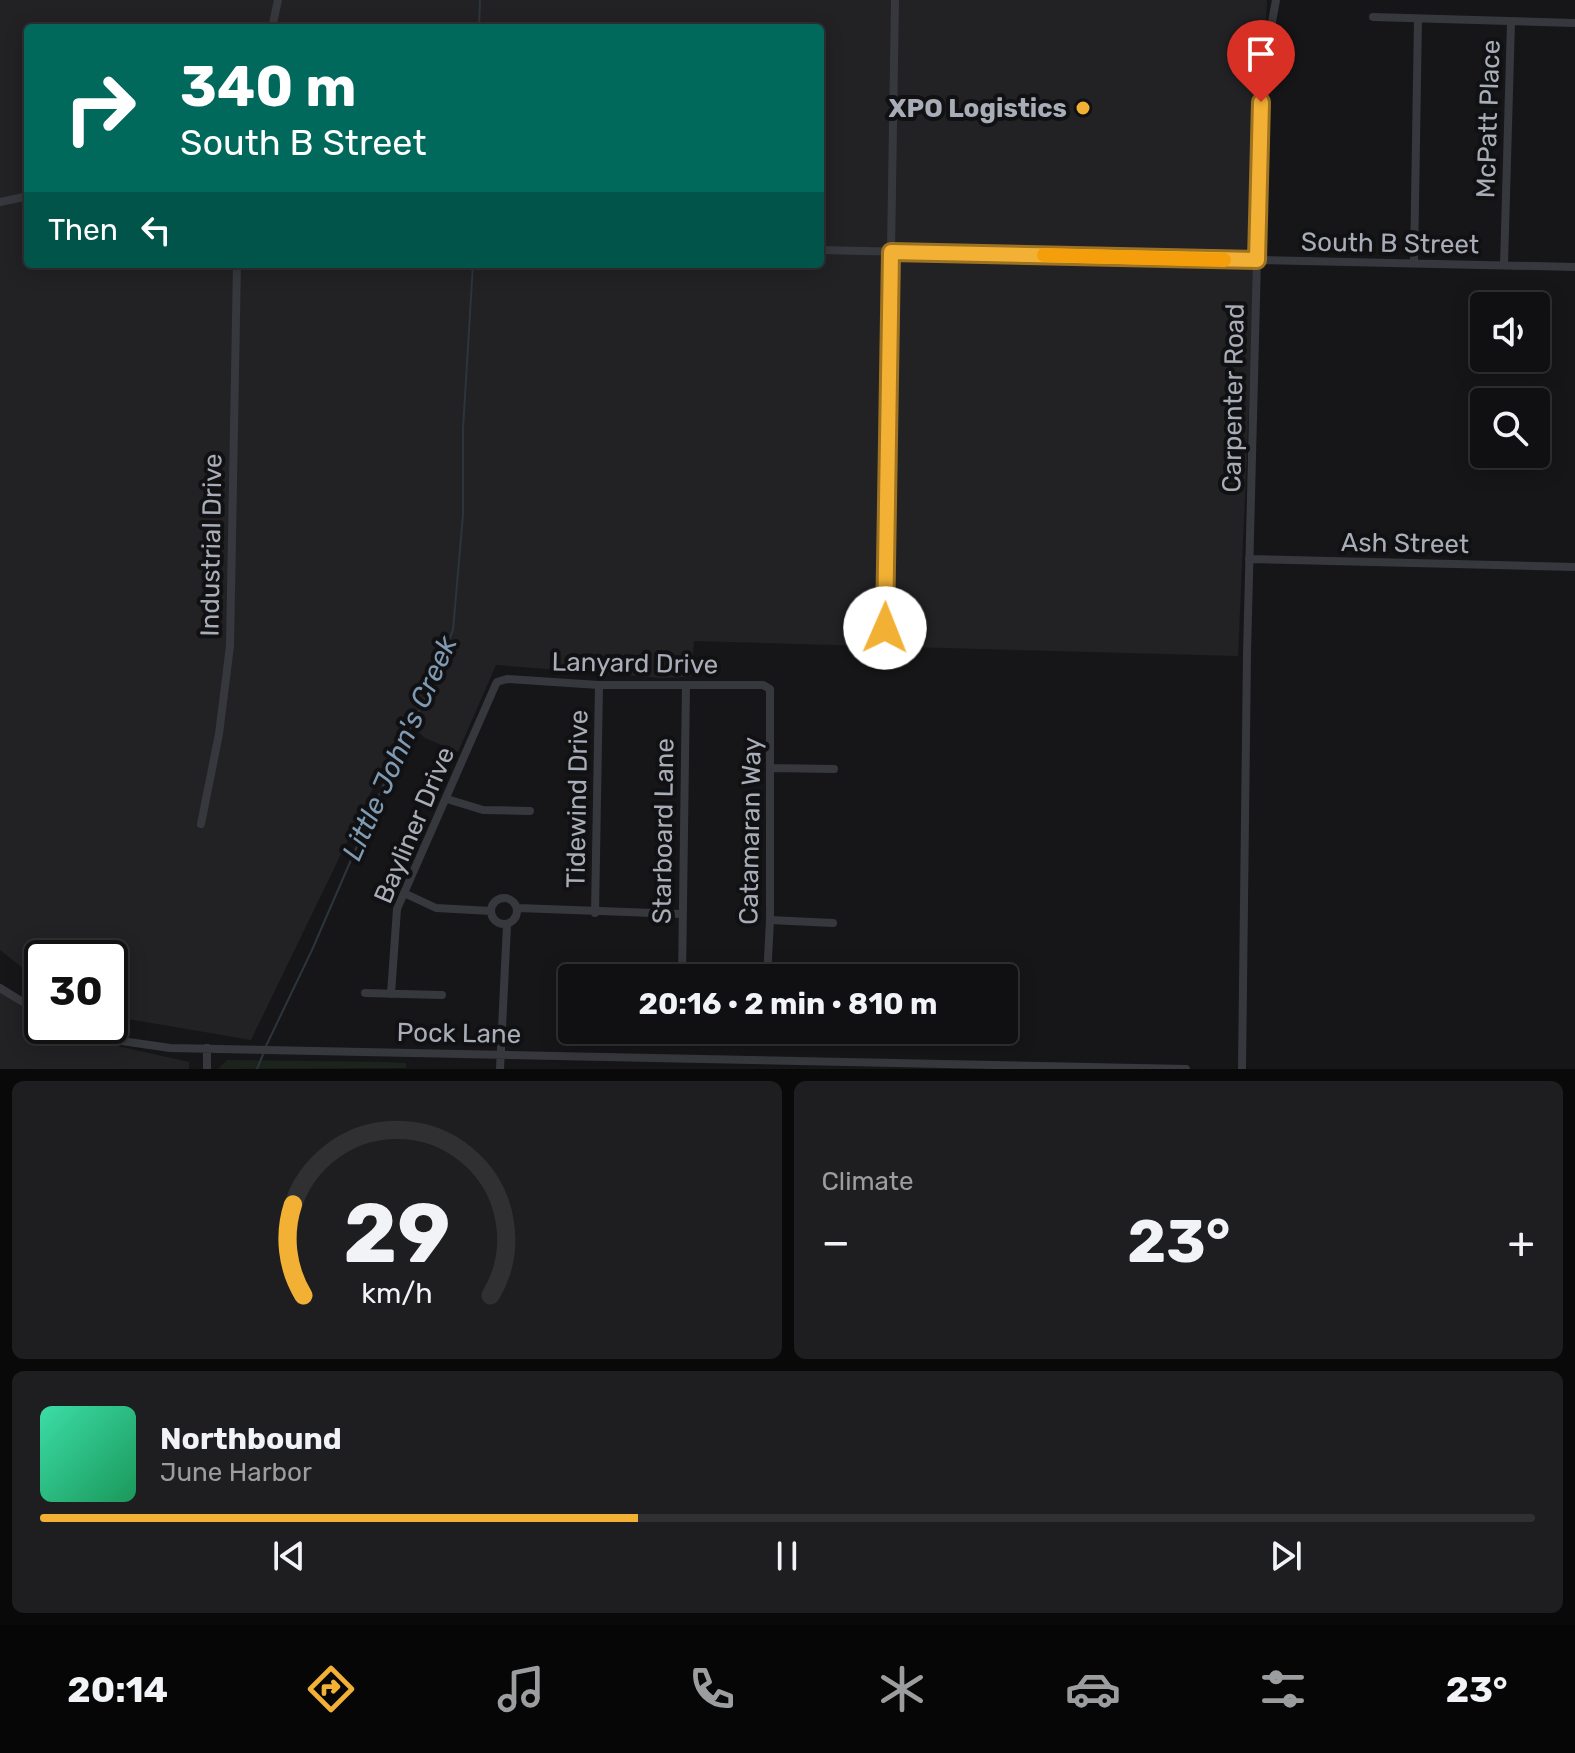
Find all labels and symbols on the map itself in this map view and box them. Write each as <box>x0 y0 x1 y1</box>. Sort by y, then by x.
pin <box>1227 20 1295 102</box>
street label: McPatt Place <box>1470 39 1507 199</box>
place label: XPO Logistics <box>889 93 1067 124</box>
marker: XPO Logistics <box>1074 99 1092 117</box>
street label: South B Street <box>1301 226 1479 261</box>
street label: Carpenter Road <box>1216 303 1251 493</box>
street label: Industrial Drive <box>194 453 229 637</box>
street label: Ash Street <box>1341 527 1469 560</box>
position arrow <box>843 586 927 670</box>
water label: Little John's Creek <box>335 631 464 865</box>
street label: Lanyard Drive <box>551 647 719 680</box>
street label: Tidewind Drive <box>560 710 595 888</box>
street label: Catamaran Way <box>733 737 768 925</box>
street label: Starboard Lane <box>646 738 681 924</box>
street label: Bayliner Drive <box>368 742 461 908</box>
speed limit sign: 30 <box>24 940 128 1044</box>
street label: Pock Lane <box>396 1017 522 1050</box>

